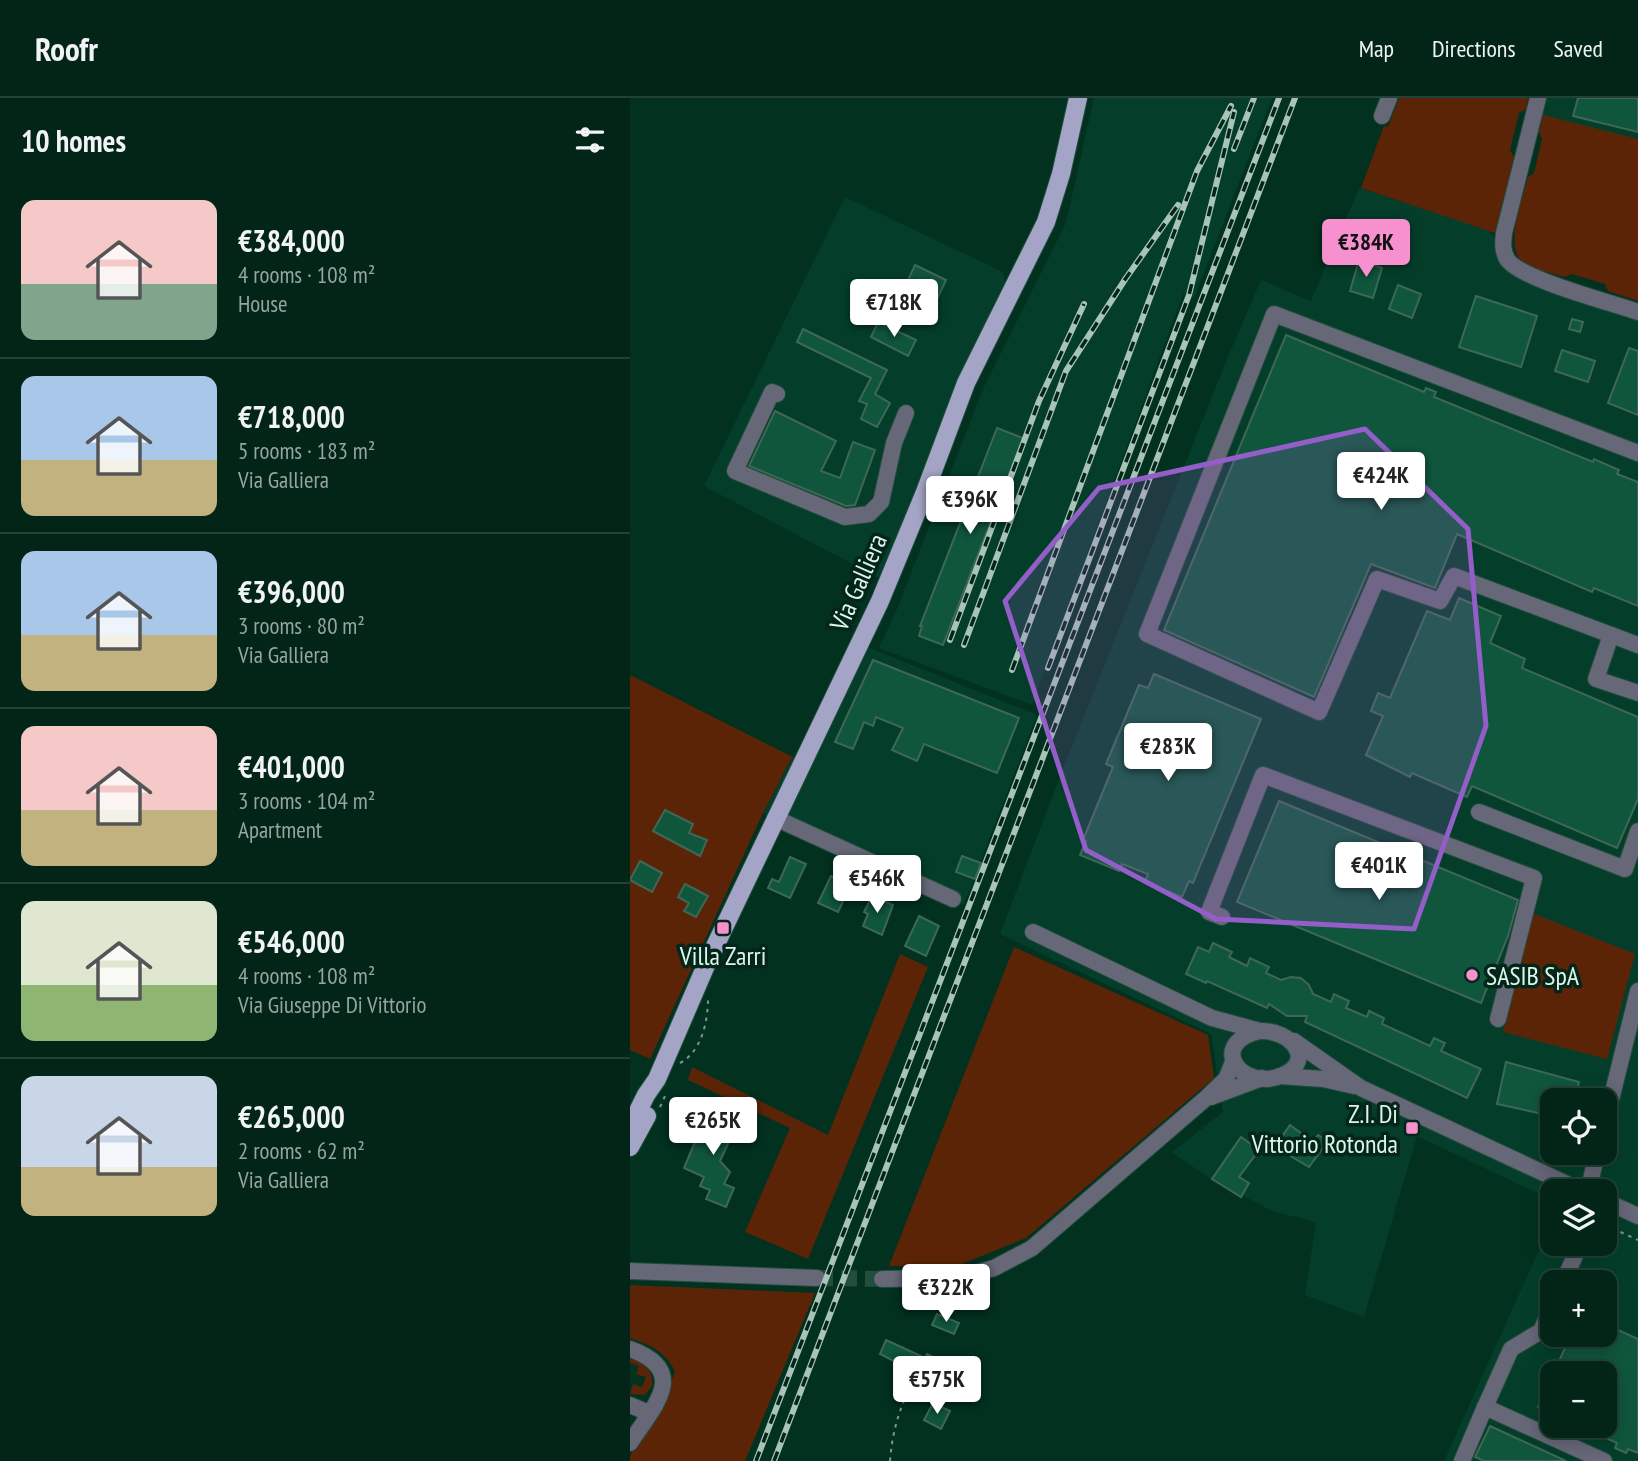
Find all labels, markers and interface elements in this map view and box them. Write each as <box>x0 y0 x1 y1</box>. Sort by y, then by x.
text: Roofr <box>35 27 98 70</box>
text: Map <box>1359 33 1394 64</box>
text: Directions <box>1432 33 1516 64</box>
text: Saved <box>1554 33 1603 64</box>
text: 10 homes <box>21 121 126 160</box>
icon: filters <box>571 121 609 159</box>
pin: €384K <box>1317 220 1415 279</box>
text: €384,000 <box>238 221 345 260</box>
text: €384K <box>1338 227 1394 256</box>
icon: home <box>77 228 161 312</box>
text: 4 rooms · 108 m² <box>238 260 375 289</box>
pin: €718K <box>845 280 943 339</box>
text: €718K <box>866 287 922 316</box>
text: House <box>238 289 288 318</box>
text: €718,000 <box>238 397 345 436</box>
icon: home <box>77 404 161 488</box>
text: 5 rooms · 183 m² <box>238 436 375 465</box>
pin: €424K <box>1332 452 1430 512</box>
text: €424K <box>1353 460 1409 489</box>
text: Via Galliera <box>238 465 329 494</box>
pin: €396K <box>921 476 1019 536</box>
text: €396K <box>942 484 998 513</box>
street label: Via Galliera <box>822 528 894 637</box>
text: €396,000 <box>238 572 345 611</box>
icon: home <box>77 579 161 663</box>
text: 3 rooms · 80 m² <box>238 611 365 640</box>
text: Via Galliera <box>238 640 329 669</box>
pin: €283K <box>1119 724 1217 783</box>
text: €283K <box>1140 731 1196 760</box>
text: €401,000 <box>238 747 345 786</box>
icon: home <box>77 754 161 838</box>
text: 3 rooms · 104 m² <box>238 786 375 815</box>
text: Apartment <box>238 815 322 844</box>
pin: €401K <box>1330 842 1428 902</box>
text: €401K <box>1351 850 1407 879</box>
pin: €546K <box>828 856 926 915</box>
text: €546K <box>849 863 905 892</box>
marker: Villa Zarri <box>715 920 731 936</box>
text: €546,000 <box>238 922 345 961</box>
icon: home <box>77 929 161 1013</box>
place label: Villa Zarri <box>679 939 766 972</box>
place label: SASIB SpA <box>1486 959 1580 992</box>
text: 4 rooms · 108 m² <box>238 961 375 990</box>
marker: SASIB SpA <box>1464 967 1480 983</box>
text: Via Giuseppe Di Vittorio <box>238 990 426 1019</box>
map controls <box>1540 1088 1617 1438</box>
button: locate <box>1540 1088 1617 1165</box>
text: €265,000 <box>238 1097 345 1136</box>
place label: Z.I. Di Vittorio Rotonda <box>1251 1097 1398 1160</box>
pin: €265K <box>664 1098 762 1157</box>
icon: home <box>77 1104 161 1188</box>
text: €265K <box>685 1105 741 1134</box>
marker: Z.I. Di Vittorio Rotonda <box>1404 1120 1420 1136</box>
text: 2 rooms · 62 m² <box>238 1136 365 1165</box>
text: Via Galliera <box>238 1165 329 1194</box>
button: layers <box>1540 1179 1617 1256</box>
pin: €322K <box>897 1264 995 1324</box>
button: + <box>1540 1270 1617 1347</box>
text: €322K <box>918 1272 974 1301</box>
pin: €575K <box>888 1356 986 1416</box>
button: − <box>1540 1361 1617 1438</box>
text: €575K <box>909 1364 965 1393</box>

